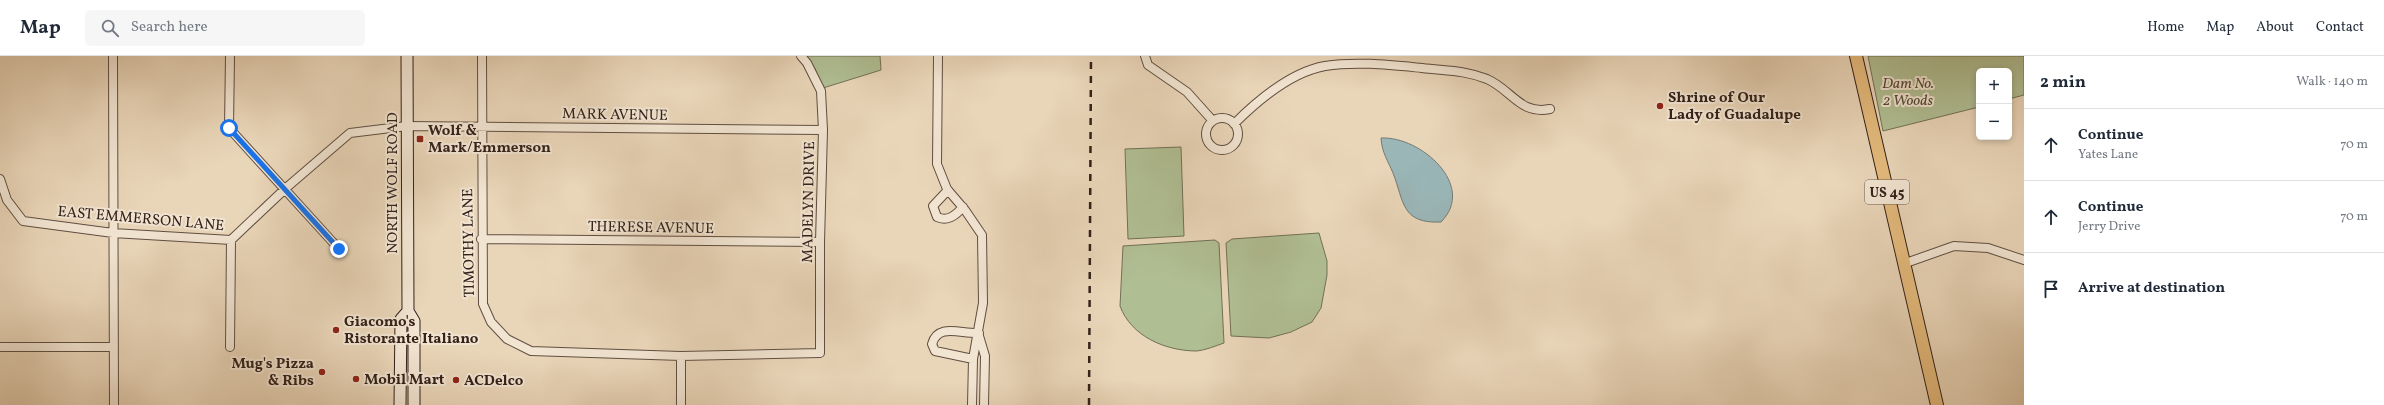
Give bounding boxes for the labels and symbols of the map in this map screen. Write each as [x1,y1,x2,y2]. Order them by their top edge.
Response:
park label: Dam No. 2 Woods [1882,74,1934,112]
place label: Shrine of Our Lady of Guadalupe [1668,88,1801,126]
marker: Shrine of Our Lady of Guadalupe [1655,101,1665,111]
street label: MARK AVENUE [562,104,668,127]
street label: NORTH WOLF ROAD [383,112,404,254]
route start [220,119,238,137]
place label: Wolf & Mark/Emmerson [428,121,551,159]
marker: Wolf & Mark/Emmerson [415,134,425,144]
street label: MADELYN DRIVE [798,141,821,263]
road number: US 45 [1865,180,1909,204]
street label: TIMOTHY LANE [458,188,481,298]
street label: EAST EMMERSON LANE [57,202,225,237]
street label: THERESE AVENUE [588,217,714,240]
route end [330,240,348,258]
place label: Giacomo's Ristorante Italiano [344,312,479,350]
marker: Giacomo's Ristorante Italiano [331,325,341,335]
place label: Mug's Pizza & Ribs [231,354,314,392]
marker: Mug's Pizza & Ribs [317,367,327,377]
place label: Mobil Mart [364,370,445,391]
place label: ACDelco [464,371,524,392]
marker: Mobil Mart [351,374,361,384]
marker: ACDelco [451,375,461,385]

